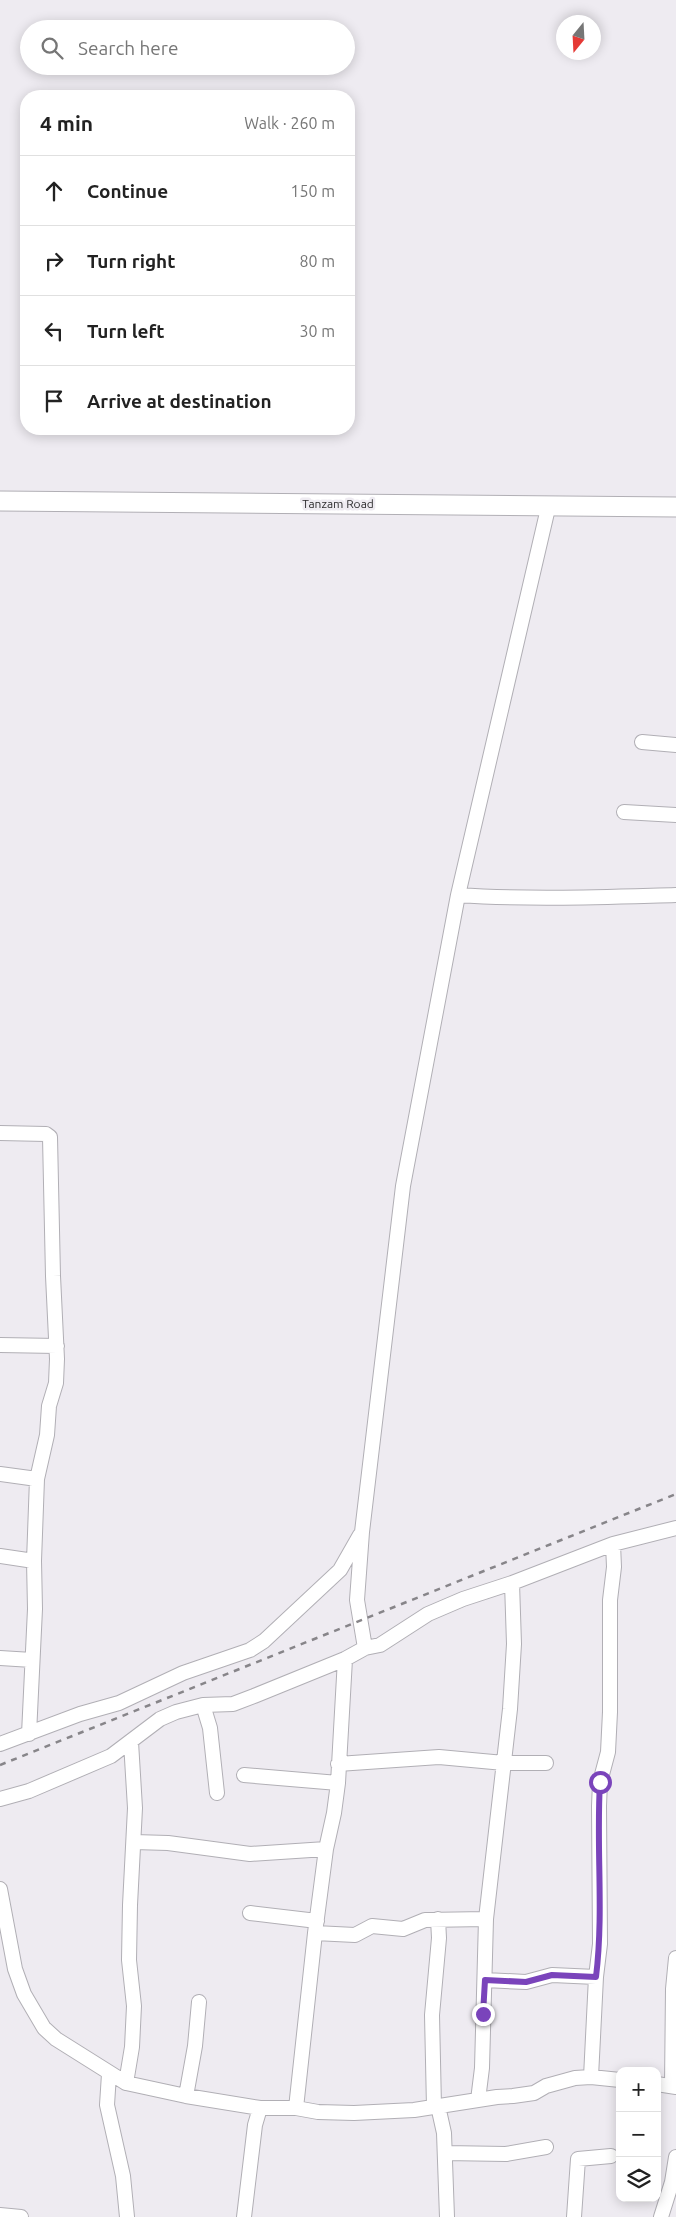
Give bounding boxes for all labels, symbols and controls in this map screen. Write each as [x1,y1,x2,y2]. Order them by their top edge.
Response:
north arrow [556,15,601,60]
search box [20,20,355,75]
icon: search [38,34,66,62]
text: Search here [78,37,178,59]
text: 4 min [40,111,93,135]
text: Walk · 260 m [244,114,335,132]
icon: ahead [40,177,68,205]
text: Continue [87,180,168,202]
text: 150 m [290,182,335,200]
icon: right [40,247,68,275]
text: Turn right [87,250,175,272]
text: 80 m [299,252,335,270]
icon: left [40,317,68,345]
text: Turn left [87,320,165,342]
text: 30 m [299,322,335,340]
icon: arrive [40,387,68,415]
text: Arrive at destination [87,390,272,412]
street label: Tanzam Road [302,497,374,510]
route start [589,1771,612,1794]
route end [472,2003,495,2026]
map controls [616,2067,661,2202]
button: + [616,2067,661,2112]
button: − [616,2112,661,2157]
button: layers [616,2157,661,2202]

